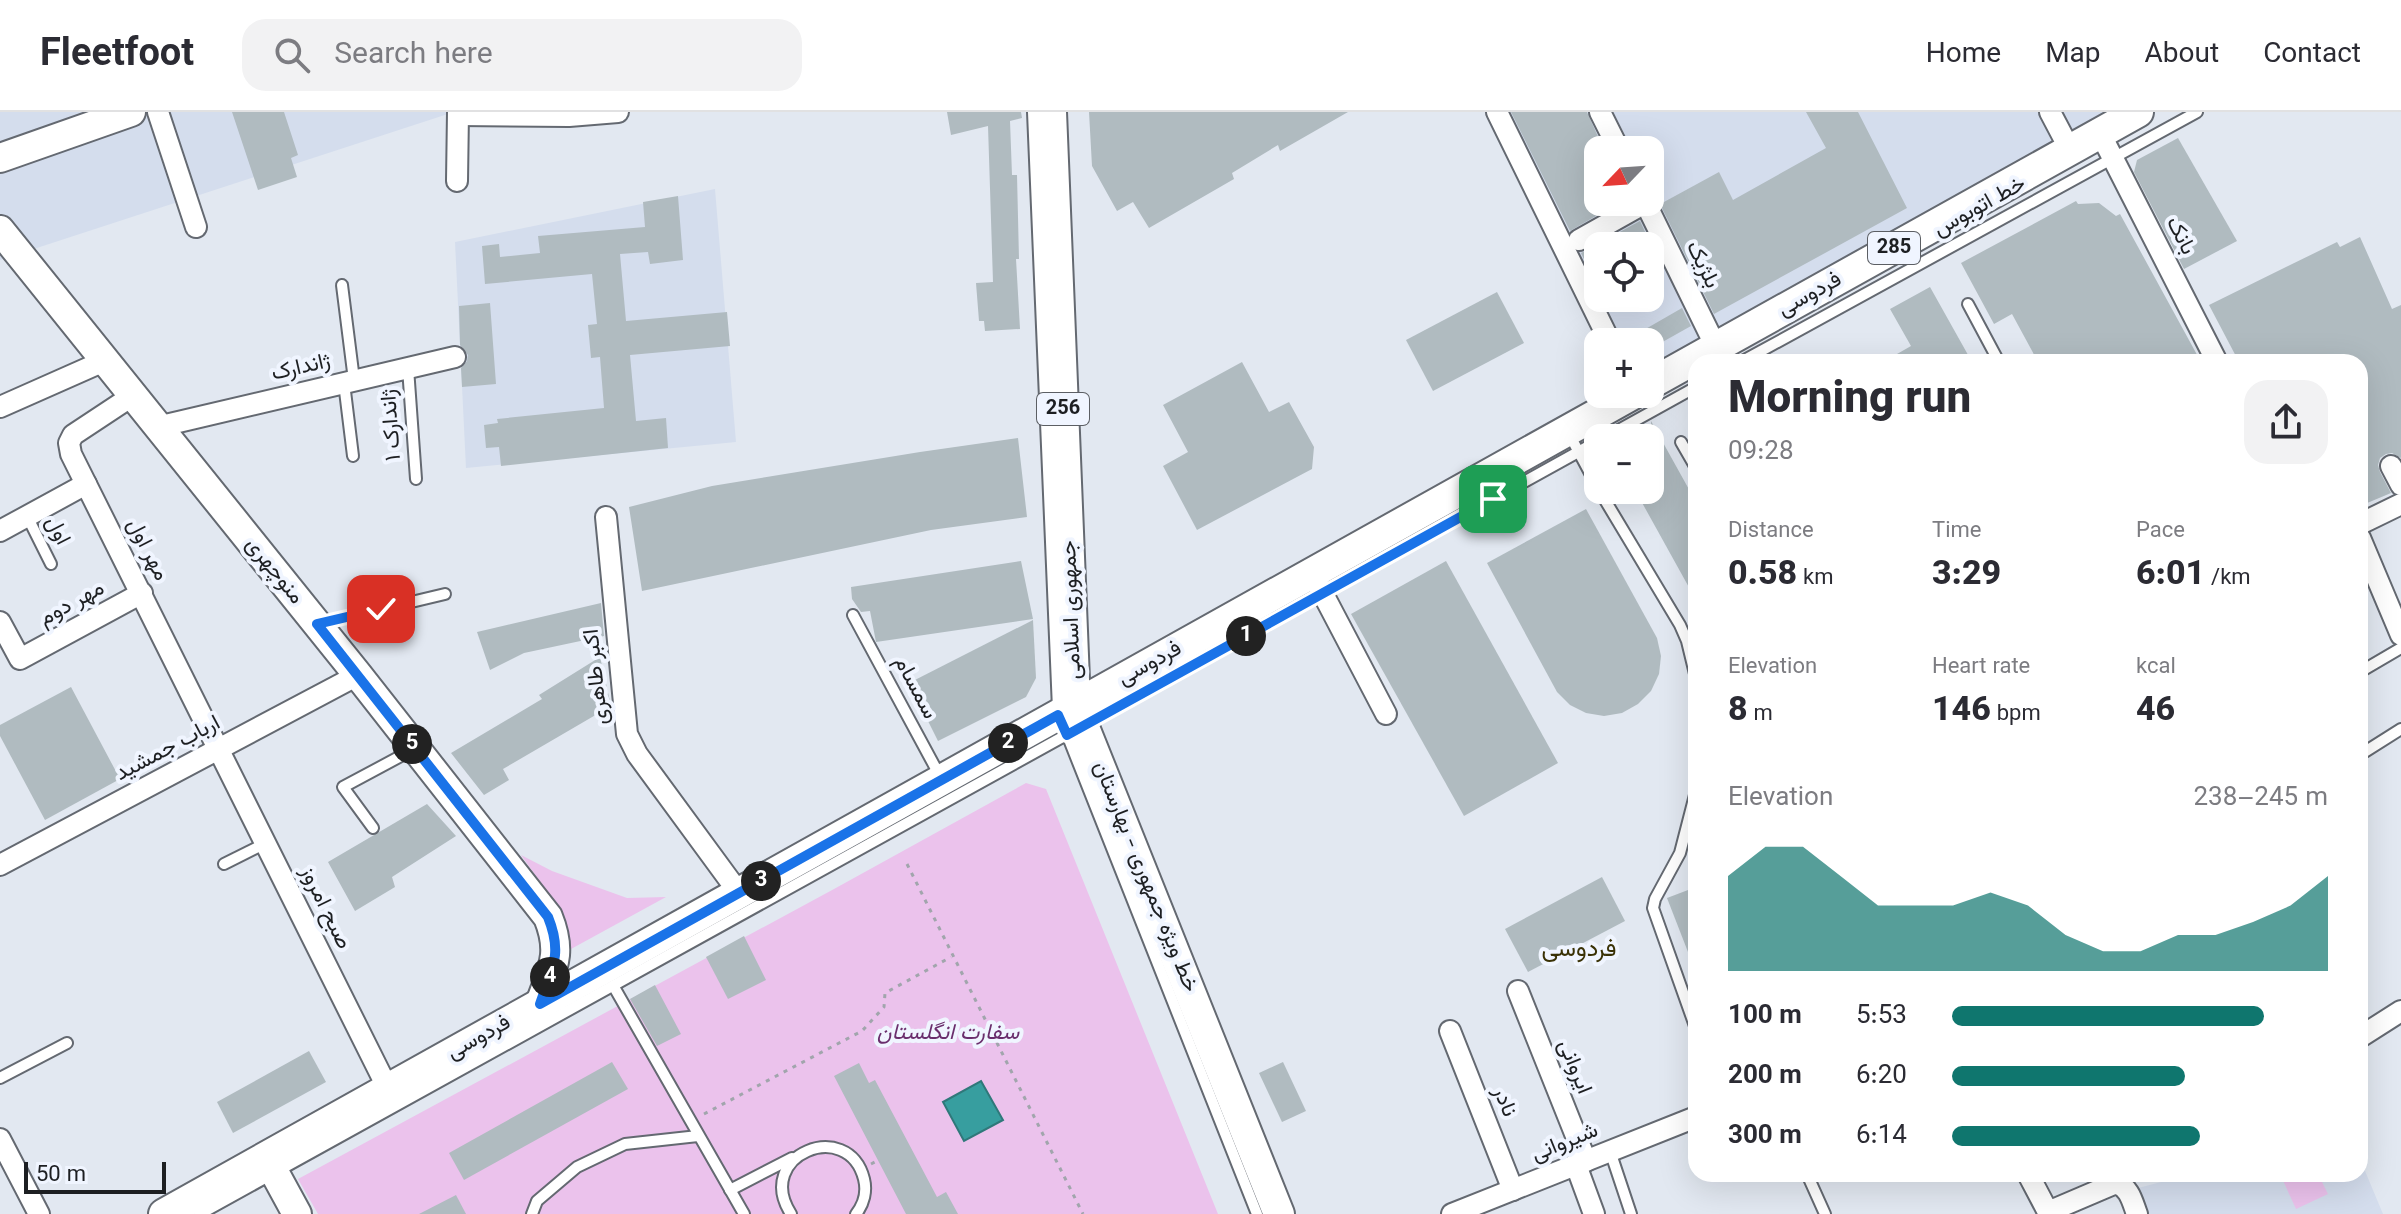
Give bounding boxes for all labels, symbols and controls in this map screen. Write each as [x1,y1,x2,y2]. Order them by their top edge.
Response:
search box [242,19,802,91]
text: Fleetfoot [40,26,194,85]
text: Search here [334,32,493,79]
icon: search [270,33,314,77]
text: Home [1926,33,2001,77]
text: Map [2045,33,2101,77]
text: About [2145,33,2219,77]
text: Contact [2263,33,2361,77]
north arrow [1584,136,1664,216]
map controls [1584,136,1664,504]
street label: خط اتوبوس [1927,167,2033,247]
street label: بانک [2155,211,2205,261]
button: locate [1584,232,1664,312]
road number: 285 [1868,232,1920,264]
street label: بلژیک [1675,235,1729,295]
street label: فردوسی [1771,263,1849,327]
button: + [1584,328,1664,408]
street label: ژاندارک [268,344,334,392]
text: Morning run [1728,367,1971,436]
button: share [2244,380,2328,464]
street label: ژاندارک ۱ [372,387,412,462]
road number: 256 [1037,393,1089,425]
button: − [1584,424,1664,504]
text: 09:28 [1728,432,1794,473]
pin [1459,465,1527,533]
icon: arrive [1471,477,1515,521]
street label: اول [35,510,79,552]
street label: مهر اول [116,513,178,587]
text: Distance [1728,514,1814,549]
text: Time [1932,514,1981,549]
text: Pace [2136,514,2185,549]
street label: منوچهری [236,529,312,613]
street label: جمهوری اسلامی [1052,540,1092,680]
text: 0.58 [1728,549,1797,602]
text: 3:29 [1932,549,2001,602]
text: 6:01 [2136,549,2205,602]
text: km [1797,561,1834,596]
text: /km [2205,561,2251,596]
street label: مهر دوم [33,572,111,636]
pin [347,575,415,643]
icon: check [359,587,403,631]
pin: 1 [1226,616,1266,656]
text: 1 [1240,618,1252,653]
street label: اکبر طاهری [575,627,619,727]
street label: فردوسی [1111,632,1189,696]
street label: سمسام [884,650,946,726]
text: Elevation [1728,650,1817,685]
text: Heart rate [1932,650,2030,685]
text: kcal [2136,650,2176,685]
text: 8 [1728,685,1748,738]
text: 146 [1932,685,1991,738]
text: 46 [2136,685,2175,738]
text: m [1748,697,1773,732]
text: bpm [1991,697,2041,732]
street label: ارباب جمشید [109,707,227,791]
pin: 2 [988,723,1028,763]
pin: 5 [392,724,432,764]
text: 2 [1002,725,1014,760]
text: 5 [406,726,418,761]
street label: خط ویژه جمهوری - بهارستان [1083,756,1207,998]
text: Elevation [1728,778,1833,819]
text: 238–245 m [2193,778,2328,819]
street label: صبح امروز [289,859,360,956]
pin: 3 [741,861,781,901]
text: 3 [755,863,767,898]
district label: فردوسی [1541,931,1617,969]
pin: 4 [530,957,570,997]
text: 4 [544,959,556,994]
text: 100 m [1728,996,1802,1037]
text: 5:53 [1856,996,1907,1037]
street label: فردوسی [440,1006,518,1070]
park label: سفارت انگلستان [877,1016,1020,1051]
street label: ایروانی [1547,1034,1601,1100]
text: 200 m [1728,1056,1802,1097]
text: 6:20 [1856,1056,1907,1097]
street label: نادر [1482,1081,1526,1123]
street label: شیروانی [1526,1114,1604,1172]
text: 300 m [1728,1116,1802,1157]
text: 6:14 [1856,1116,1907,1157]
scale bar [24,1158,166,1194]
text: 50 m [36,1158,86,1193]

